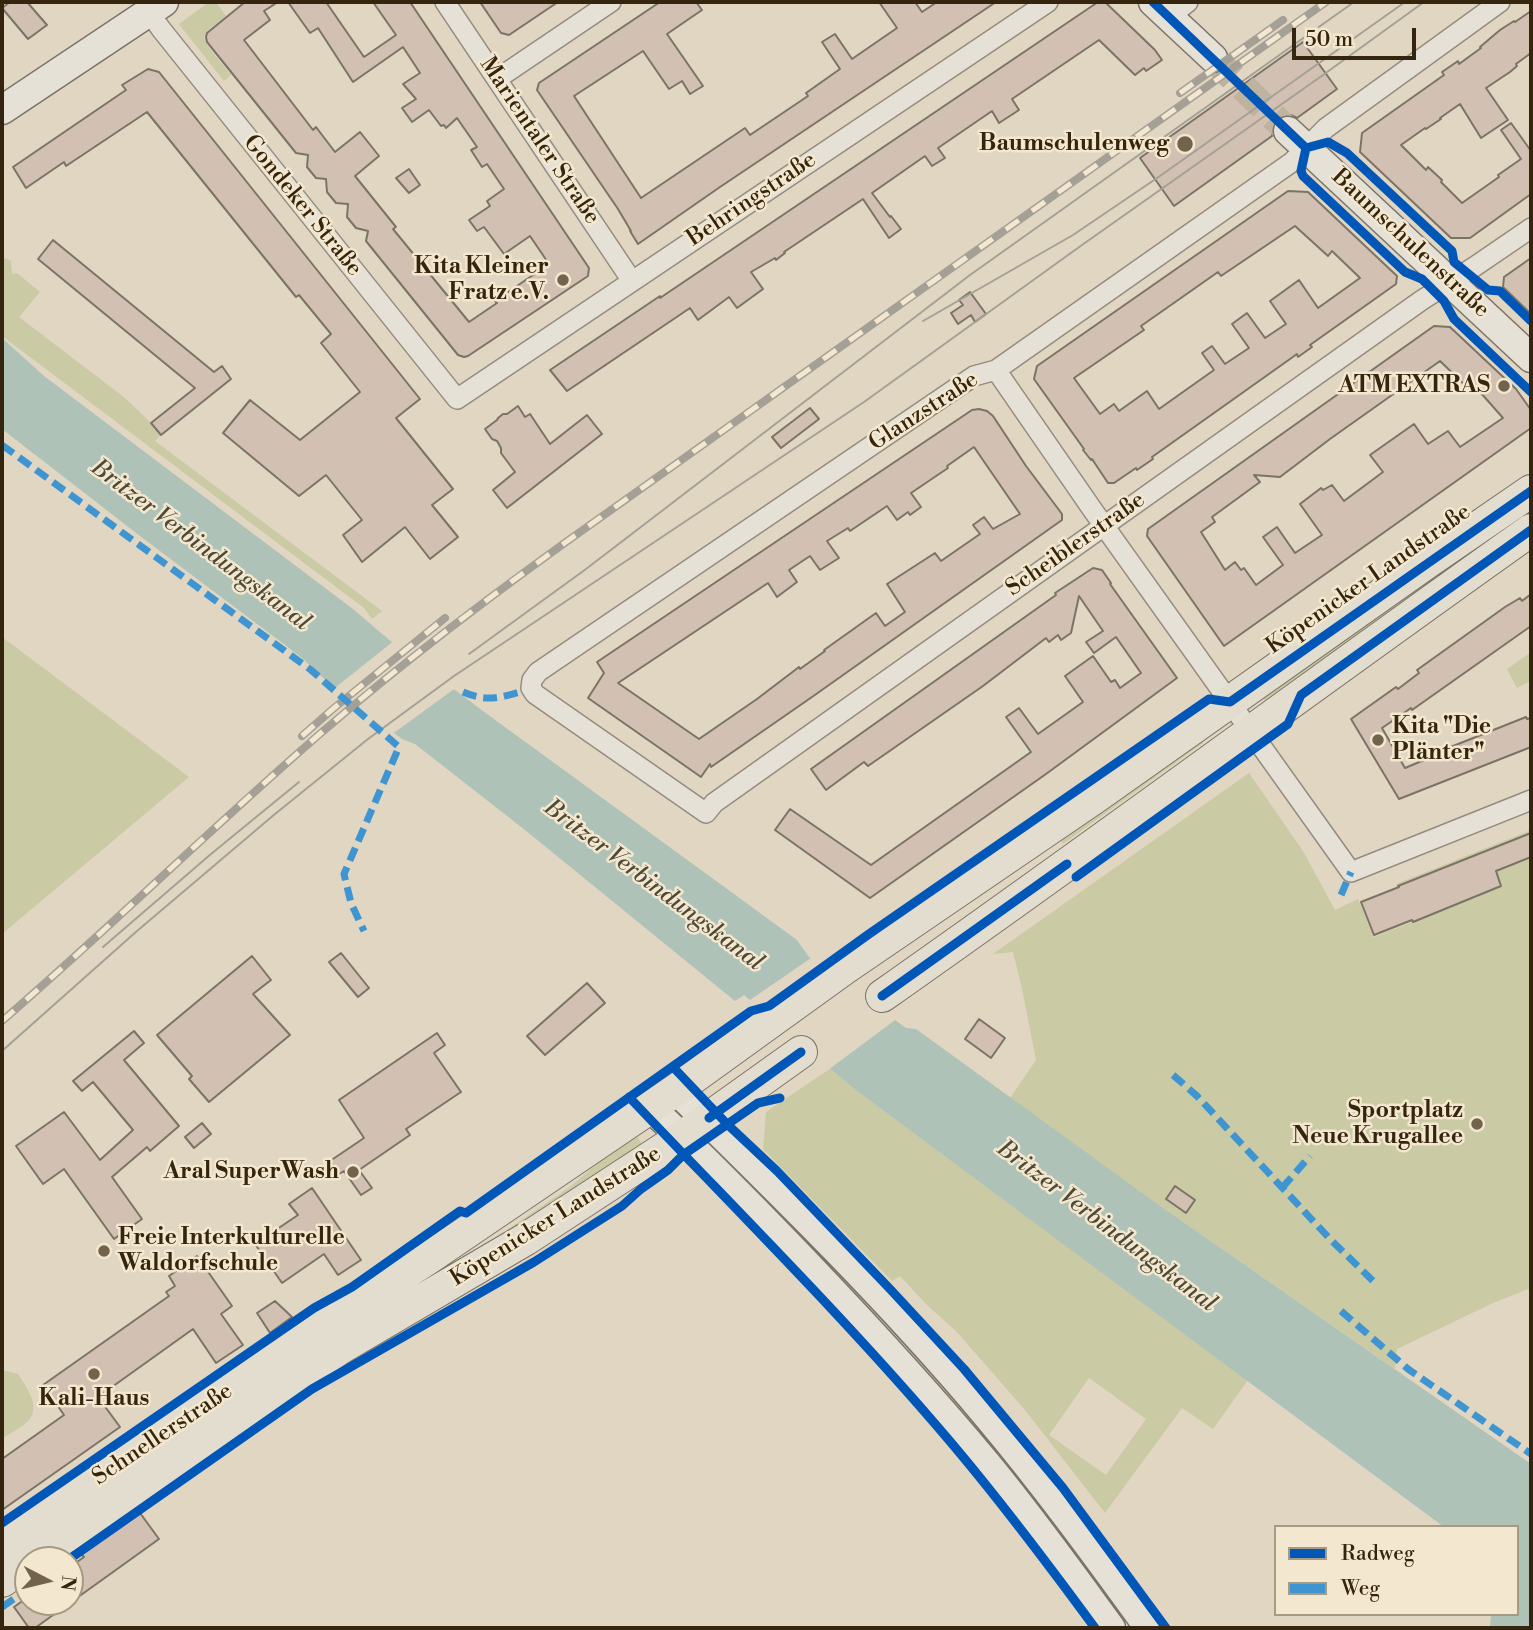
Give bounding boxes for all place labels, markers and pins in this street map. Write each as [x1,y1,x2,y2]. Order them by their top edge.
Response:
place label: Baumschulenweg [979,130,1169,158]
marker: Baumschulenweg [1175,134,1195,154]
place label: Kita Kleiner Fratz e.V. [414,253,549,307]
marker: Kita Kleiner Fratz e.V. [555,272,571,288]
place label: ATM EXTRAS [1338,372,1490,400]
marker: ATM EXTRAS [1496,378,1512,394]
place label: Kita "Die Plänter" [1392,713,1491,767]
marker: Kita "Die Plänter" [1370,732,1386,748]
place label: Sportplatz Neue Krugallee [1292,1097,1463,1151]
marker: Sportplatz Neue Krugallee [1469,1116,1485,1132]
place label: Aral SuperWash [163,1158,339,1186]
marker: Aral SuperWash [345,1164,361,1180]
place label: Freie Interkulturelle Waldorfschule [118,1224,345,1278]
marker: Freie Interkulturelle Waldorfschule [96,1243,112,1259]
marker: Kali-Haus [86,1366,102,1382]
place label: Kali-Haus [39,1385,149,1413]

